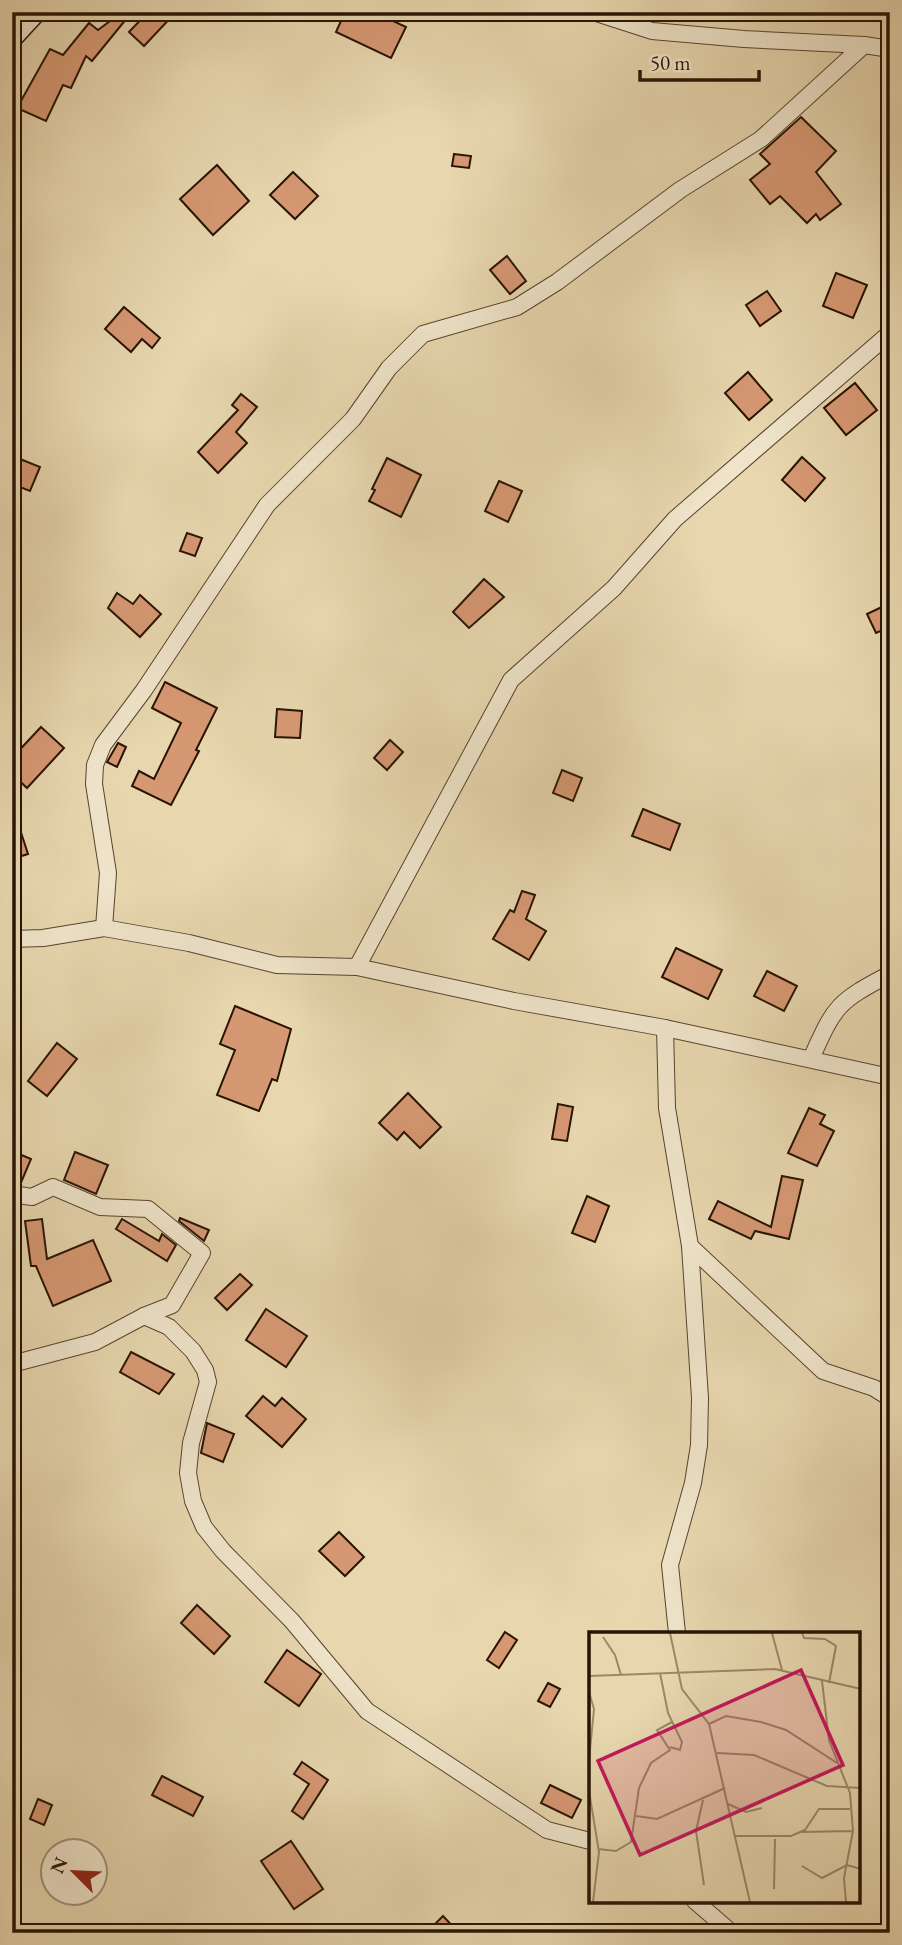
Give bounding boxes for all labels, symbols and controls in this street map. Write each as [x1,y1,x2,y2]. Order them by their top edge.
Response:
scale bar [640,38,758,82]
text: 50 m [650,49,691,76]
inset map [589,1632,860,1903]
north arrow [38,1836,108,1906]
text: N [44,1853,74,1877]

